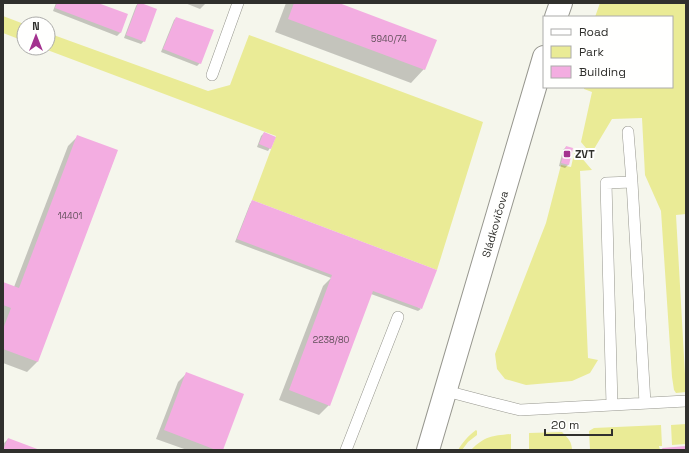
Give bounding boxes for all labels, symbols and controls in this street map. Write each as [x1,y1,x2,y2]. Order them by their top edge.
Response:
north arrow [16,16,56,56]
legend [543,16,673,88]
text: N [32,19,40,33]
text: Road [579,24,608,40]
house number: 5940/74 [371,33,407,45]
text: Park [579,44,604,60]
text: Building [579,64,626,80]
place label: ZVT [575,147,595,161]
marker: ZVT [562,149,572,159]
street label: Sládkovičova [479,188,511,259]
house number: 14401 [58,210,83,222]
house number: 2238/80 [313,334,350,346]
scale bar [545,411,612,437]
text: 20 m [551,417,579,433]

